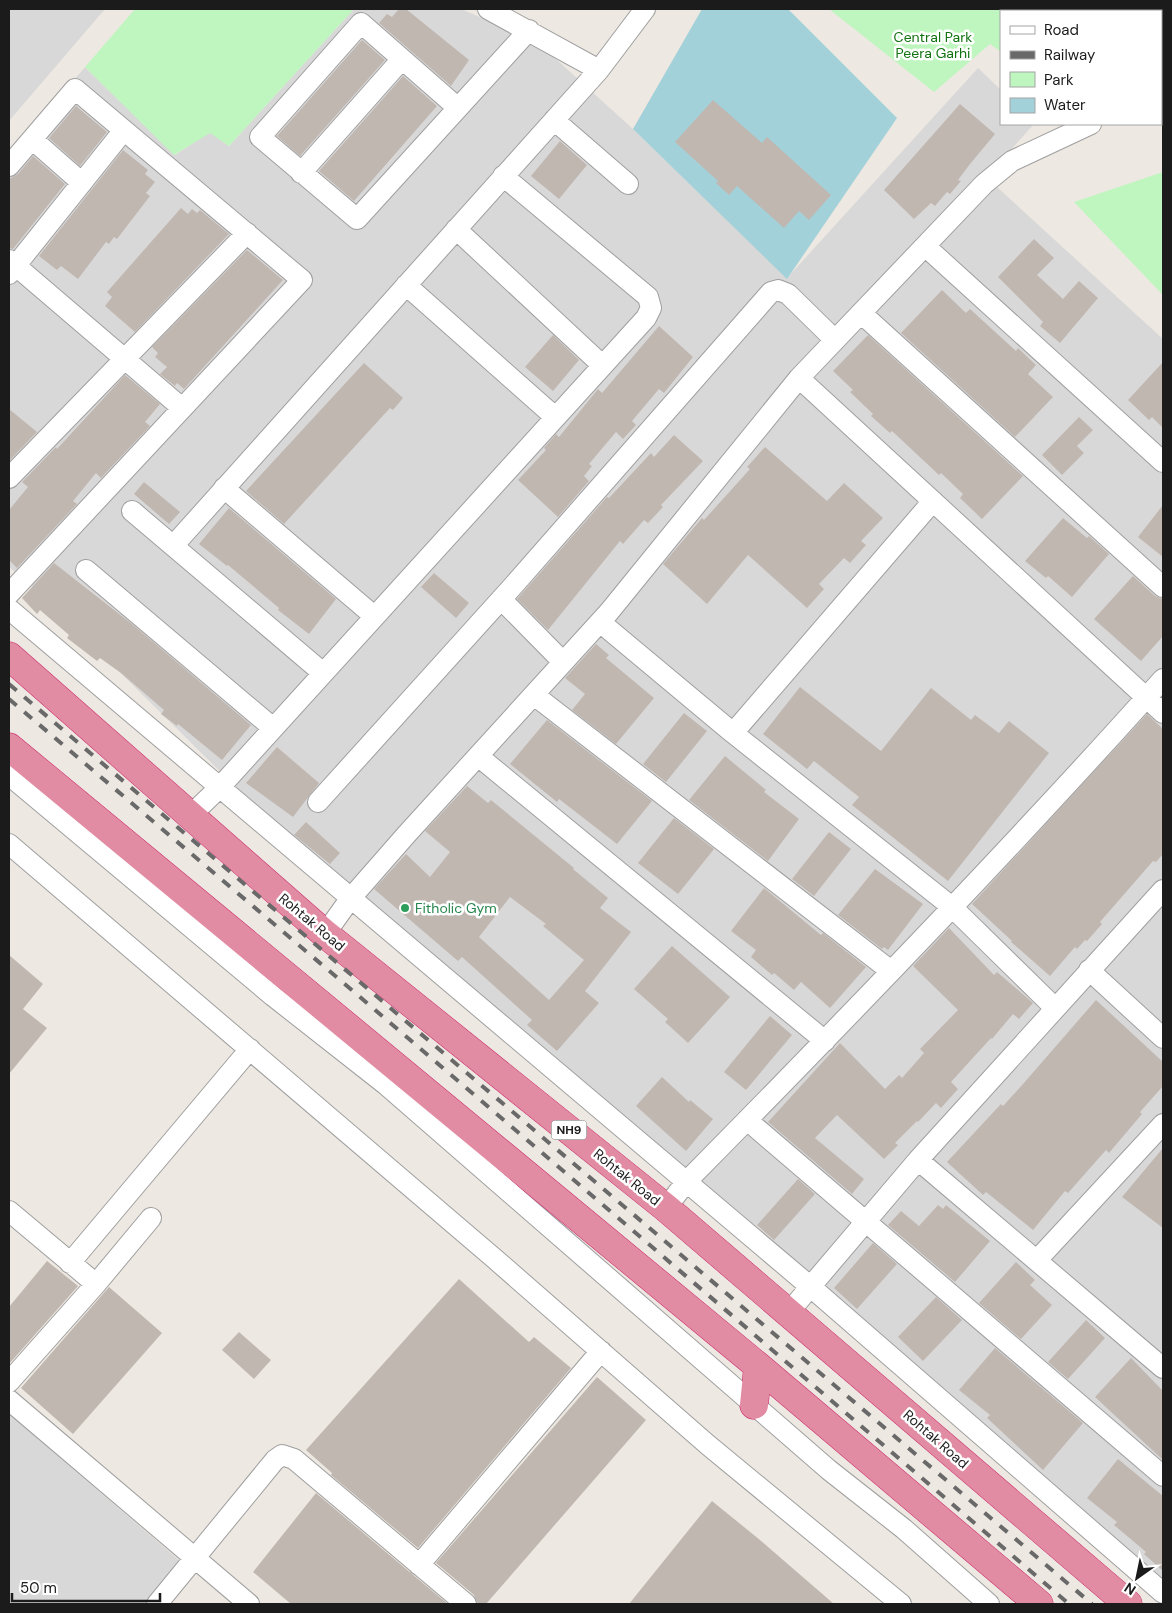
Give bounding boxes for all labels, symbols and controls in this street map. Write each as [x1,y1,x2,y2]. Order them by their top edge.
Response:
legend [1000,10,1162,125]
text: Road [1044,20,1079,40]
park label: Central Park Peera Garhi [894,28,972,62]
text: Railway [1044,45,1096,65]
text: Park [1044,70,1074,90]
text: Water [1044,95,1086,115]
street label: Rohtak Road [275,889,349,955]
place label: Fitholic Gym [415,899,497,917]
marker: Fitholic Gym [399,902,411,914]
road number: NH9 [552,1120,586,1140]
street label: Rohtak Road [590,1145,664,1209]
street label: Rohtak Road [900,1406,972,1472]
north arrow [1112,1553,1162,1603]
scale bar [12,1570,160,1602]
text: 50 m [20,1578,57,1598]
text: N [1121,1579,1139,1599]

